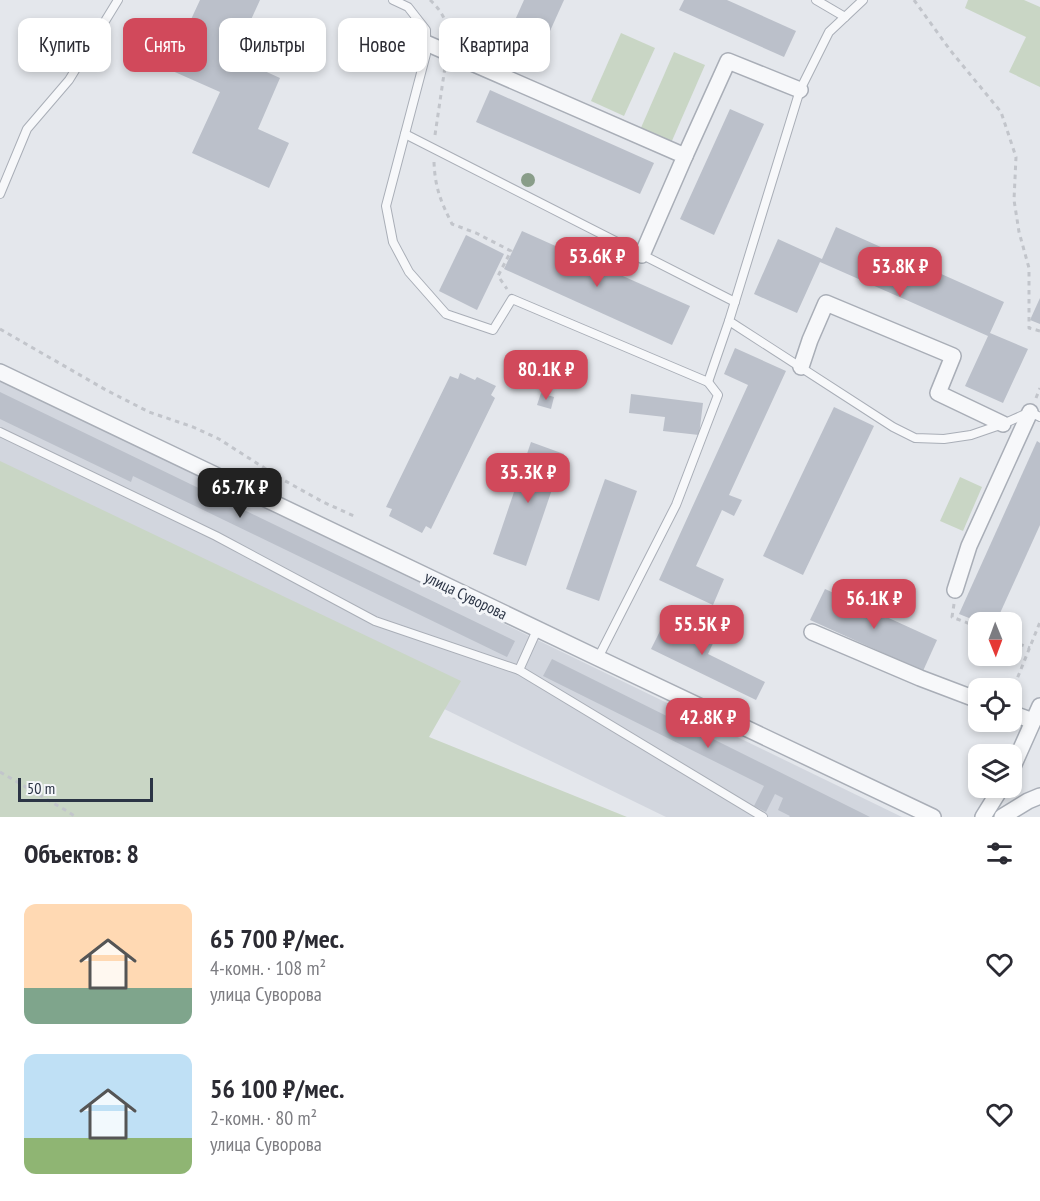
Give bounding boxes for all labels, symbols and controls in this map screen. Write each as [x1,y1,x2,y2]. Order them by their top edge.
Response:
chip: Купить [18,18,111,72]
chip: Снять [123,18,207,72]
chip: Фильтры [219,18,326,72]
chip: Новое [338,18,427,72]
chip: Квартира [439,18,550,72]
pin: 53.6K ₽ [542,237,652,288]
text: 53.6K ₽ [569,243,625,269]
pin: 53.8K ₽ [845,247,955,298]
text: 53.8K ₽ [872,253,928,279]
pin: 80.1K ₽ [491,350,601,401]
text: 80.1K ₽ [518,356,574,382]
pin: 35.3K ₽ [473,453,583,504]
text: 35.3K ₽ [500,459,556,485]
pin: 65.7K ₽ [185,468,295,519]
text: 65.7K ₽ [212,474,268,500]
street label: улица Суворова [421,566,511,624]
pin: 56.1K ₽ [819,579,929,630]
text: 56.1K ₽ [846,585,902,611]
pin: 55.5K ₽ [647,605,757,656]
text: 55.5K ₽ [674,611,730,637]
north arrow [968,612,1022,666]
map controls [968,612,1022,798]
button: locate [968,678,1022,732]
pin: 42.8K ₽ [653,698,763,749]
text: 42.8K ₽ [680,704,736,730]
button: layers [968,744,1022,798]
scale bar [18,775,153,802]
text: 50 m [27,778,55,798]
text: Объектов: 8 [24,837,139,870]
icon: filters [983,837,1016,870]
text: 65 700 ₽/мес. [210,922,344,955]
icon: home [72,928,144,1000]
icon: heart [983,948,1016,981]
text: 4-комн. · 108 m² [210,955,326,981]
text: улица Суворова [210,981,322,1007]
text: 56 100 ₽/мес. [210,1072,344,1105]
icon: home [72,1078,144,1150]
icon: heart [983,1098,1016,1131]
text: 2-комн. · 80 m² [210,1105,317,1131]
text: улица Суворова [210,1131,322,1157]

